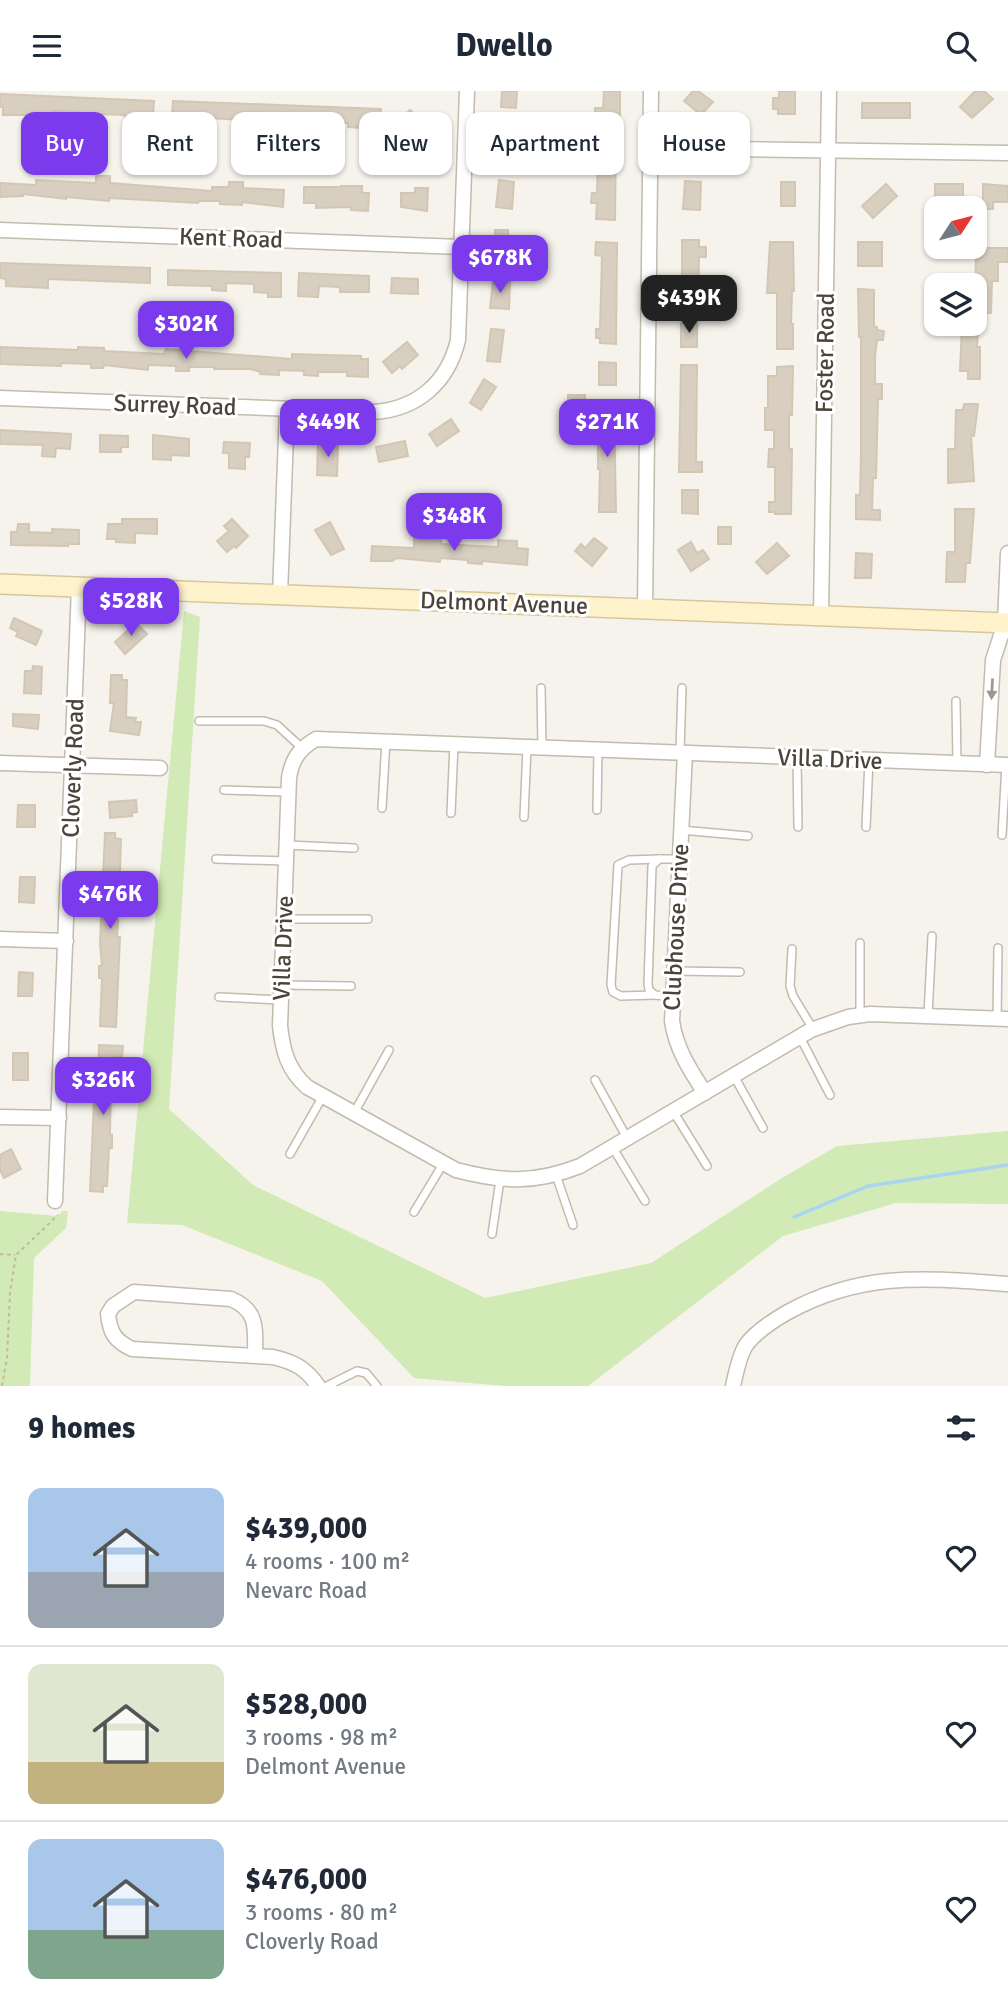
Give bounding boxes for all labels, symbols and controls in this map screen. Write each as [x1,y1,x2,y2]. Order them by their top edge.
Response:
text: Dwello [455,26,553,65]
icon: menu [28,27,66,65]
icon: search [942,27,980,65]
chip: Buy [21,112,108,175]
chip: Rent [122,112,217,175]
chip: Filters [231,112,345,175]
chip: New [359,112,452,175]
chip: Apartment [466,112,624,175]
chip: House [638,112,750,175]
north arrow [924,196,987,259]
map controls [924,196,987,336]
street label: Kent Road [178,221,284,255]
pin: $678K [451,235,549,295]
text: $678K [468,243,532,272]
button: layers [924,273,987,336]
pin: $439K [640,275,738,335]
text: $439K [657,283,721,312]
street label: Foster Road [809,293,841,413]
pin: $302K [137,301,235,361]
text: $302K [154,309,218,338]
street label: Surrey Road [113,388,237,422]
pin: $449K [279,399,377,459]
pin: $271K [558,399,656,459]
text: $449K [296,407,360,436]
text: $271K [575,407,639,436]
pin: $348K [405,493,503,553]
text: $348K [422,501,486,530]
pin: $528K [82,579,180,638]
street label: Delmont Avenue [419,585,589,621]
text: $528K [99,586,163,615]
one-way arrow [986,678,997,700]
street label: Cloverly Road [56,698,90,838]
street label: Villa Drive [777,742,883,776]
street label: Clubhouse Drive [657,843,695,1011]
pin: $476K [61,871,159,931]
text: $476K [78,879,142,908]
street label: Villa Drive [266,895,300,1001]
pin: $326K [54,1058,152,1117]
text: $326K [71,1065,135,1094]
icon: filters [942,1409,980,1447]
text: 9 homes [28,1410,135,1447]
text: $439,000 [245,1510,367,1547]
icon: home [84,1516,168,1600]
icon: heart [942,1539,980,1577]
text: 4 rooms · 100 m² [245,1547,410,1576]
text: Nevarc Road [245,1576,367,1605]
text: $528,000 [245,1686,367,1723]
icon: home [84,1692,168,1776]
icon: heart [942,1715,980,1753]
text: 3 rooms · 98 m² [245,1723,398,1752]
text: Delmont Avenue [245,1752,406,1781]
text: $476,000 [245,1861,367,1898]
icon: home [84,1867,168,1951]
icon: heart [942,1890,980,1928]
text: 3 rooms · 80 m² [245,1898,398,1927]
text: Cloverly Road [245,1927,379,1956]

